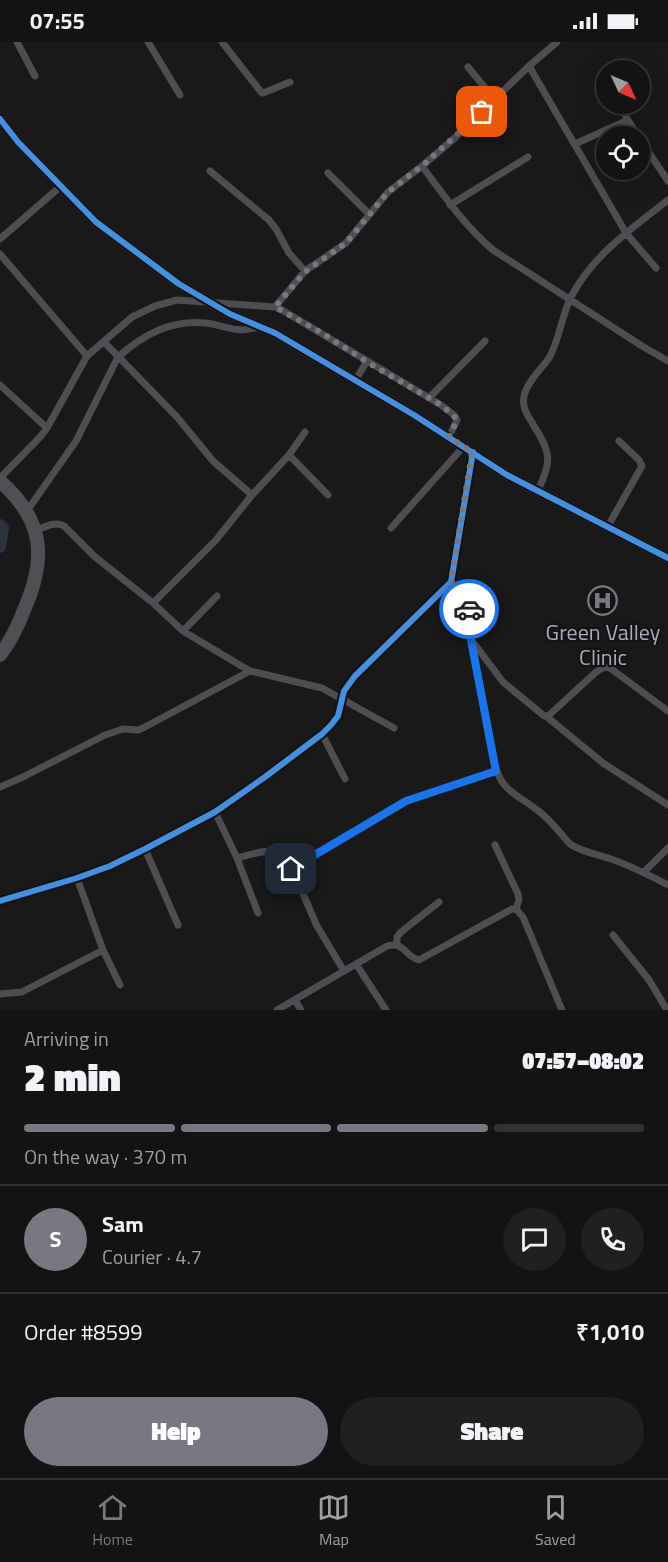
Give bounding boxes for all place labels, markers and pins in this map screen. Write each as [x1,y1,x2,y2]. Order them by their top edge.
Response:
pin [456,86,507,137]
hospital icon: Green Valley Clinic [587,584,619,616]
place label: Green Valley Clinic [546,615,661,674]
pin [265,843,316,894]

